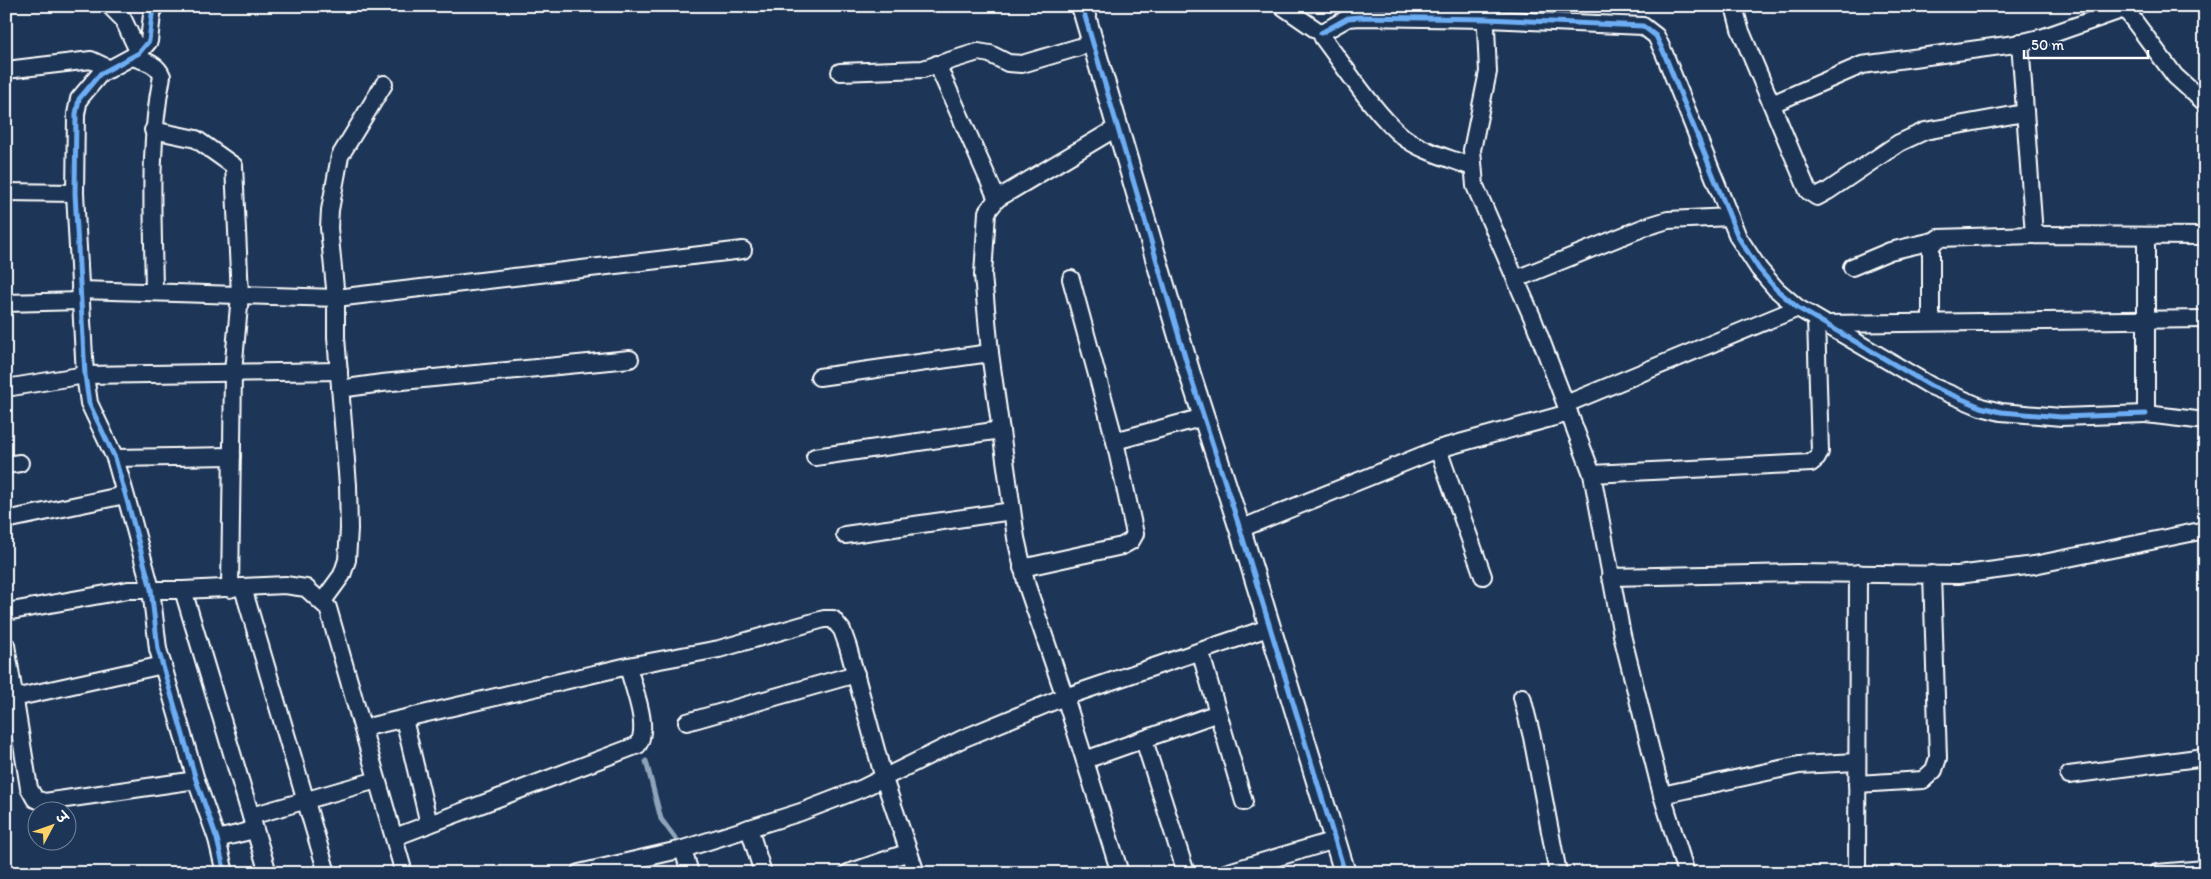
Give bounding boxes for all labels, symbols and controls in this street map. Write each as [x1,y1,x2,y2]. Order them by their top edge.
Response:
scale bar [2024,28,2147,60]
text: 50 m [2031,36,2064,54]
north arrow [28,802,78,852]
text: उ [51,807,72,828]

